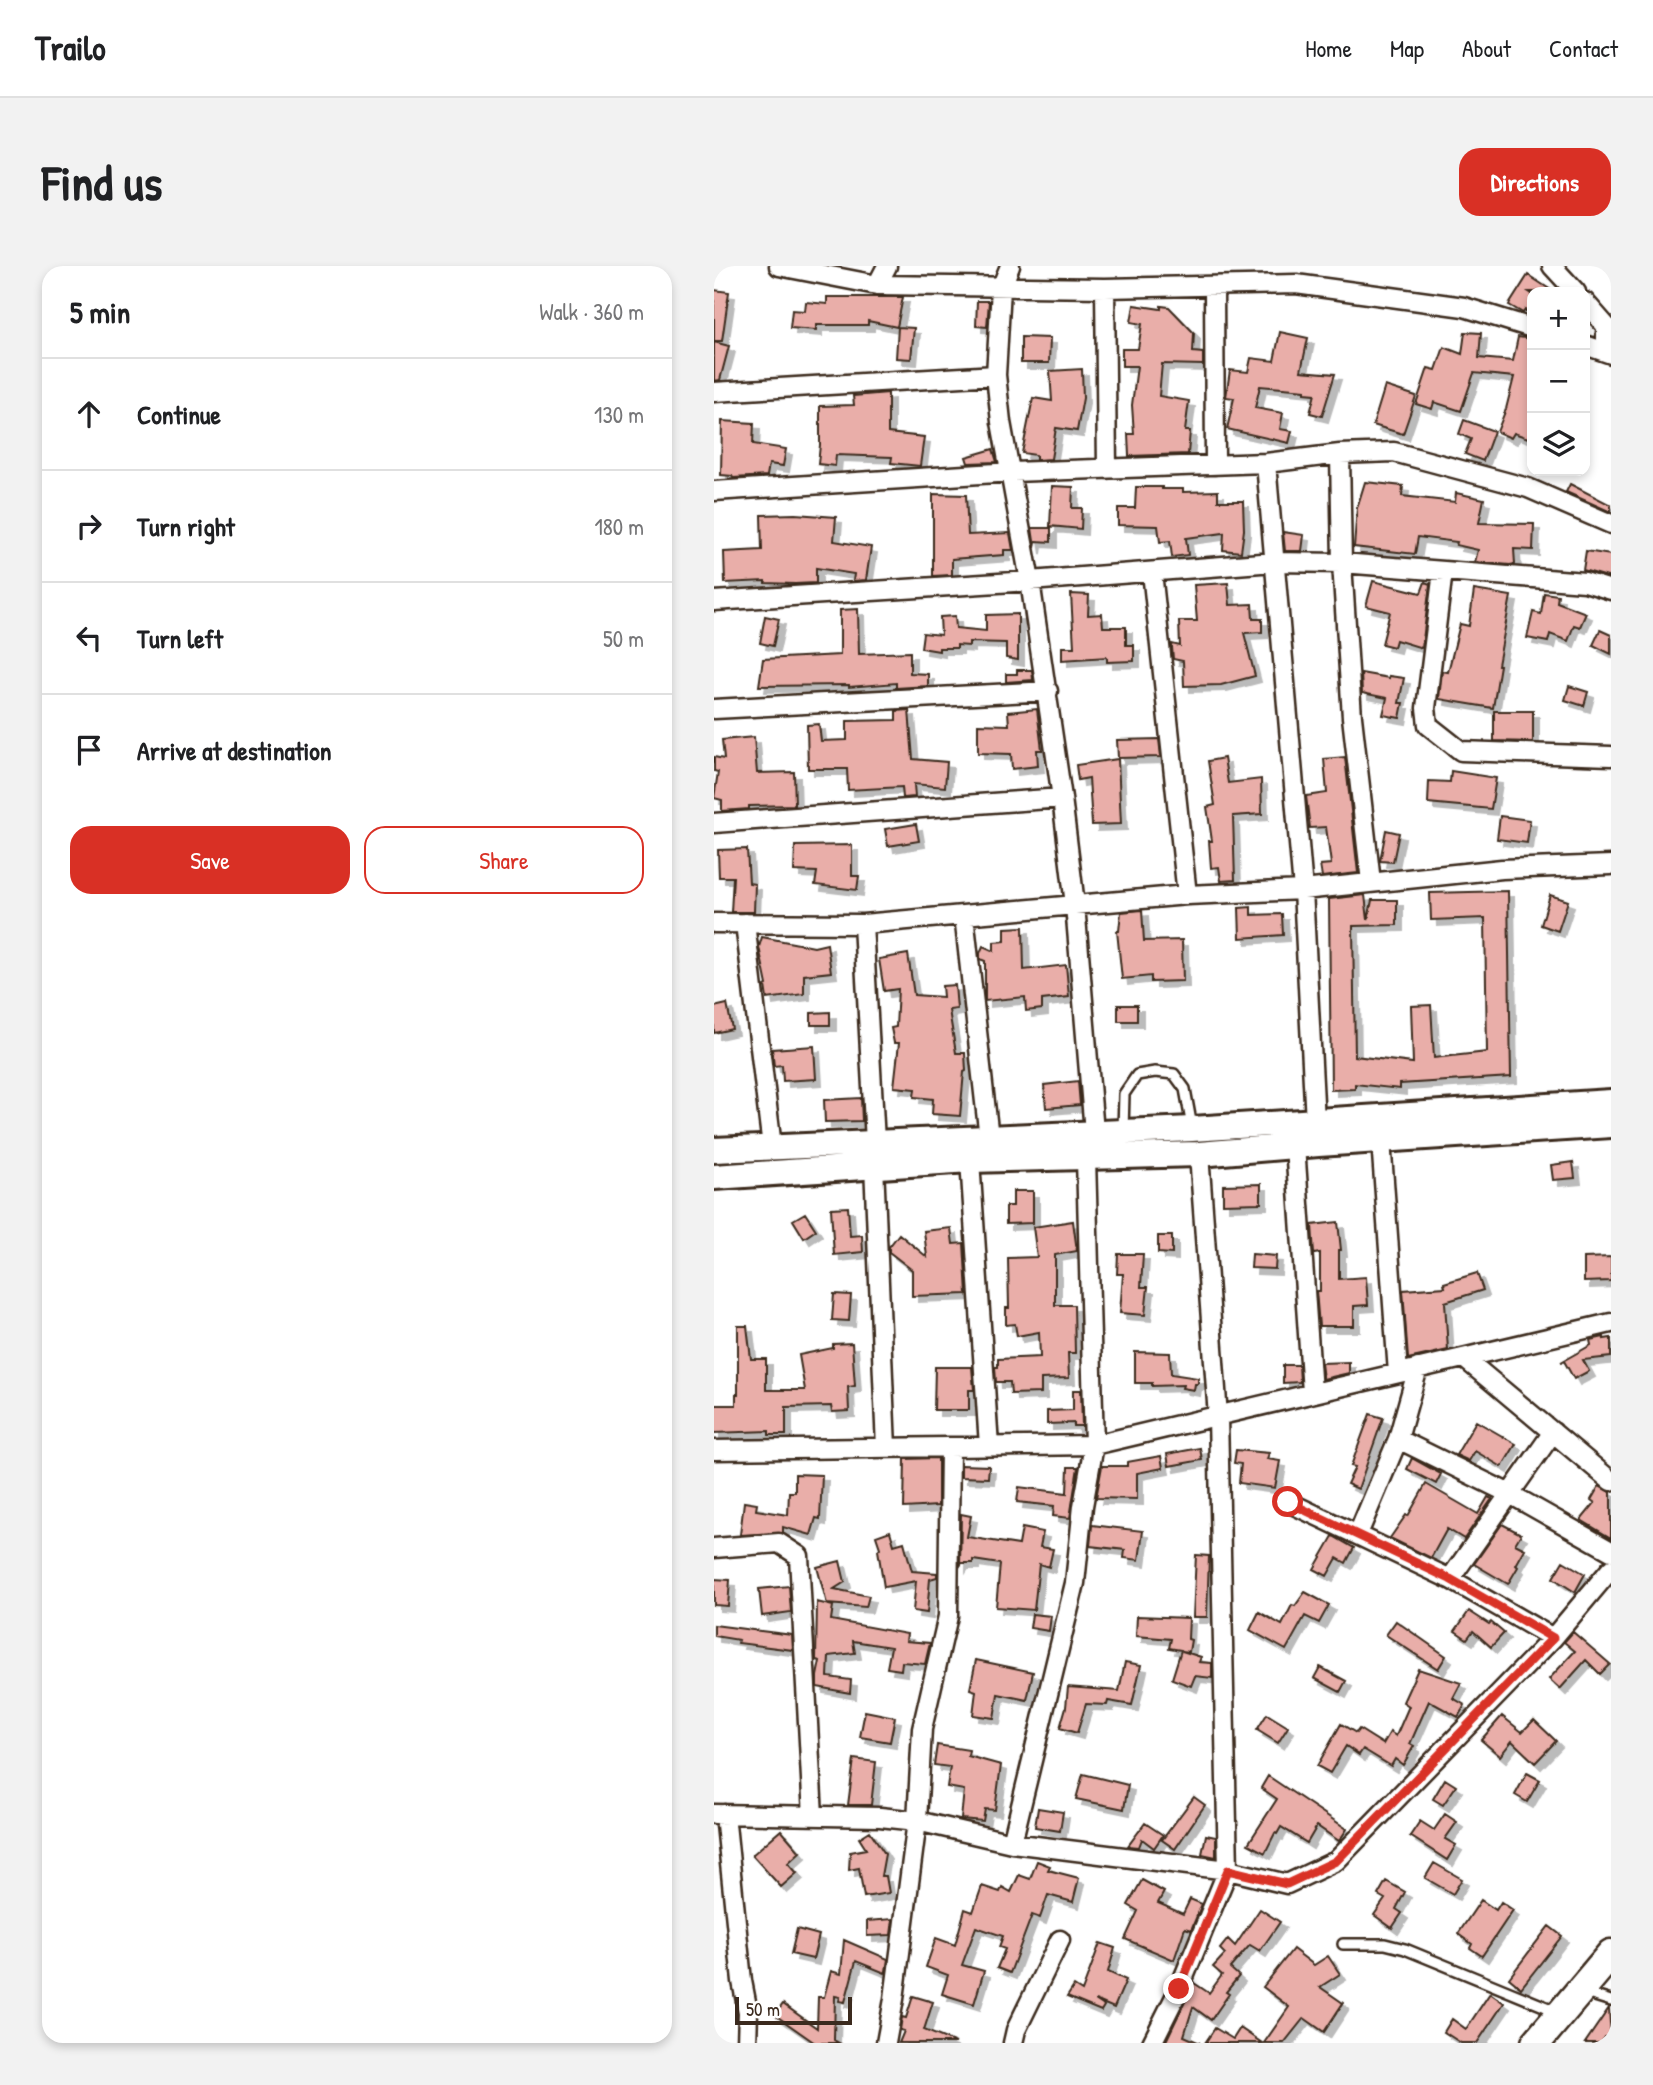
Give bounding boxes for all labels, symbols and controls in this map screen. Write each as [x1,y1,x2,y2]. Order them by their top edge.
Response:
text: Trailo [35,26,106,70]
text: Home [1305,32,1352,64]
text: Map [1390,32,1424,64]
text: About [1462,32,1511,64]
text: Contact [1549,32,1618,64]
button: Directions [1459,148,1611,216]
text: Find us [42,149,162,215]
map controls [1527,287,1590,476]
button: + [1527,287,1590,350]
text: 5 min [70,292,130,332]
text: Walk · 360 m [539,296,644,327]
button: − [1527,350,1590,413]
icon: ahead [70,395,108,433]
text: Continue [137,397,221,432]
text: 130 m [594,399,644,430]
button: layers [1527,413,1590,476]
icon: right [70,507,108,545]
text: Turn right [137,509,235,544]
text: 180 m [594,511,644,542]
icon: left [70,619,108,657]
text: Turn left [137,621,223,656]
text: 50 m [603,623,644,654]
icon: arrive [70,731,108,769]
text: Arrive at destination [137,733,332,768]
button: Save [70,826,350,894]
button: Share [364,826,644,894]
route start [1272,1486,1303,1517]
route end [1163,1973,1194,2004]
scale bar [735,1994,852,2026]
text: 50 m [746,1996,780,2022]

